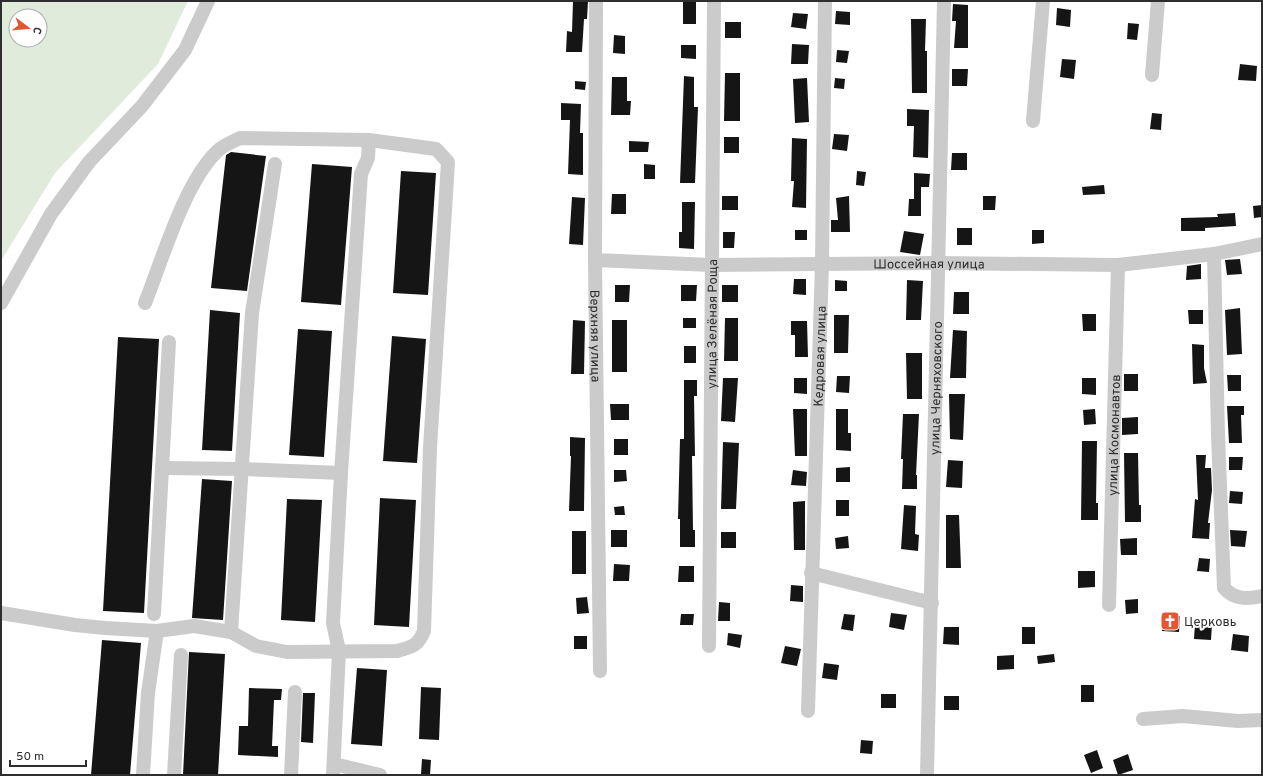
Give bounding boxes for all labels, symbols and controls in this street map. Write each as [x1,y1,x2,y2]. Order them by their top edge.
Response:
north arrow [8,8,48,48]
text: С [29,25,44,36]
street label: Шоссейная улица [873,257,985,274]
street label: улица Зелёная Роща [705,259,722,389]
street label: Верхняя улица [585,290,602,382]
street label: Кедровая улица [812,306,831,407]
street label: улица Черняховского [928,321,947,455]
street label: улица Космонавтов [1106,374,1125,496]
church icon: Церковь [1159,610,1181,632]
place label: Церковь [1184,615,1237,631]
scale bar [10,742,86,768]
text: 50 m [16,749,44,765]

